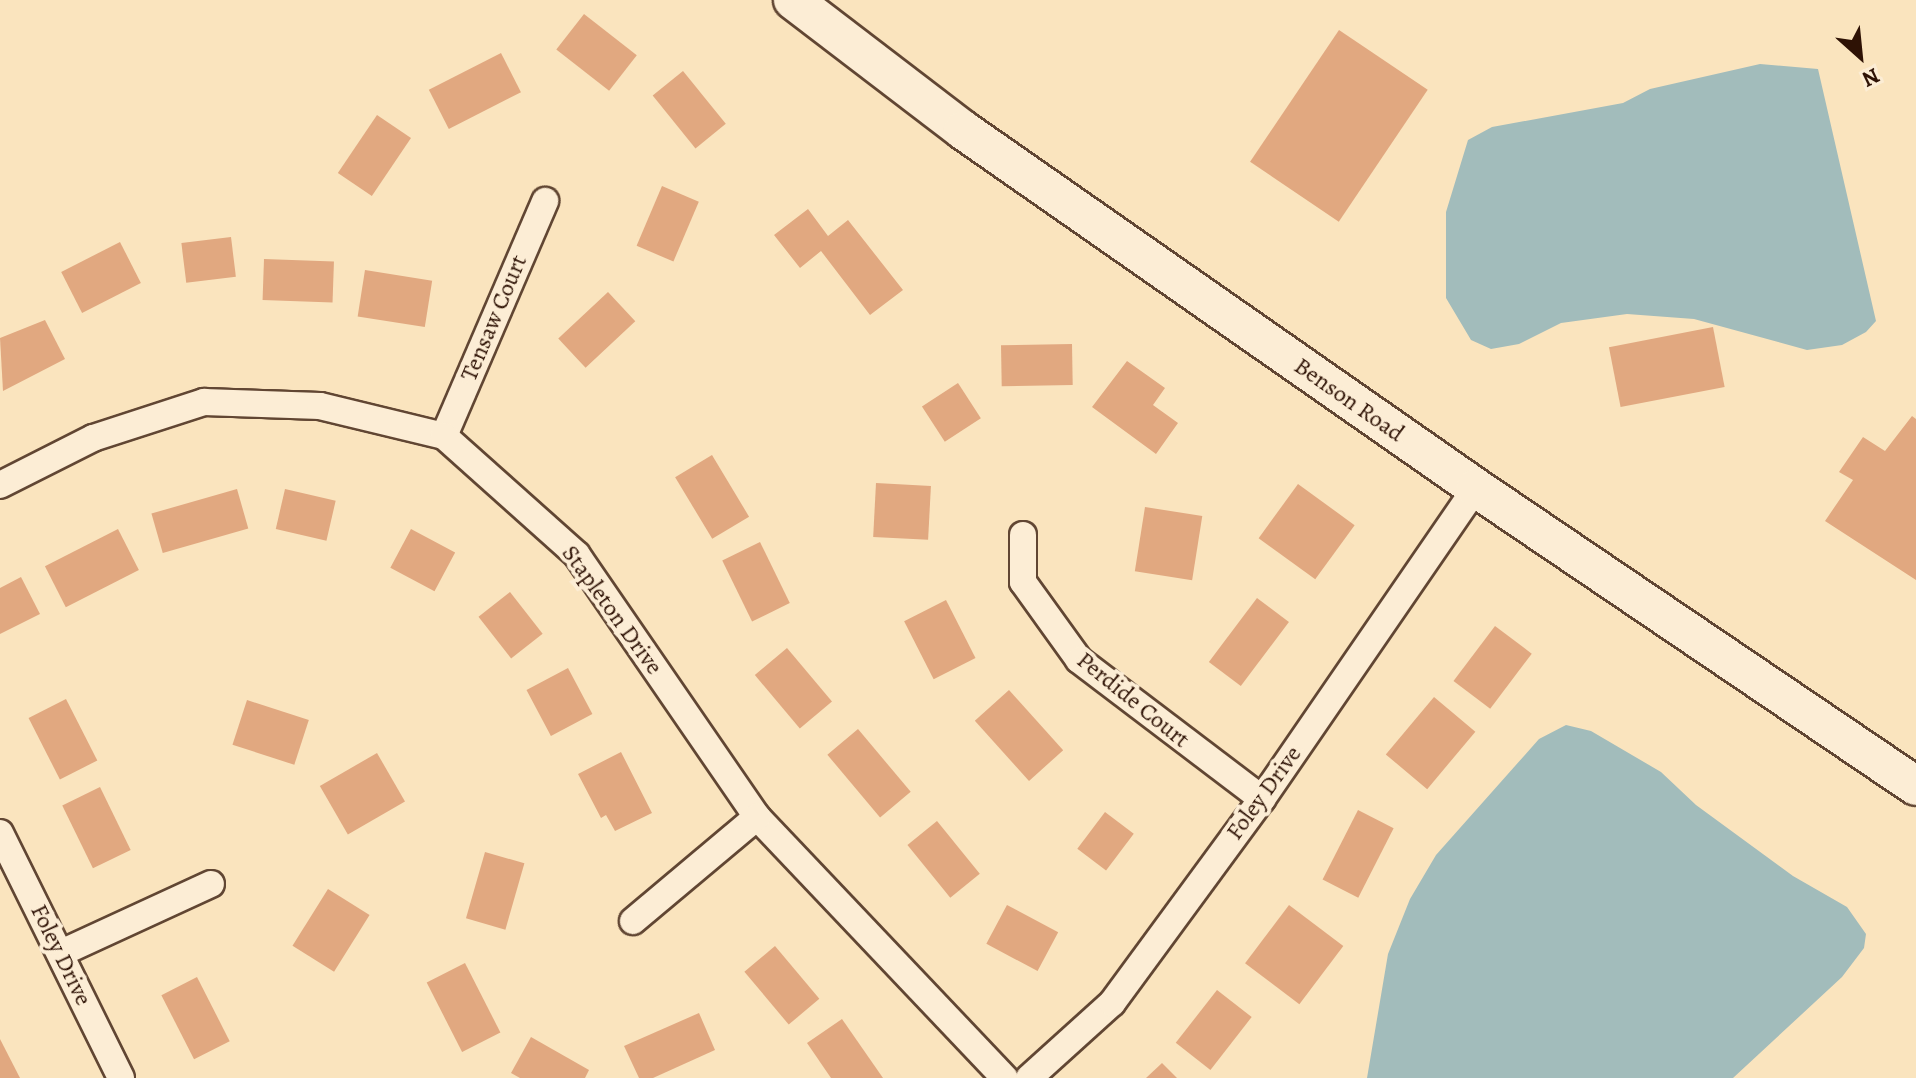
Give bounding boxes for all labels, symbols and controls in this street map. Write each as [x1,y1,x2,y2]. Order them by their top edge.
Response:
north arrow [1820,16,1900,96]
text: N [1857,60,1885,94]
street label: Tensaw Court [455,251,533,385]
street label: Benson Road [1289,352,1409,448]
street label: Stapleton Drive [555,540,669,680]
street label: Perdide Court [1071,646,1195,754]
street label: Foley Drive [1220,740,1308,846]
street label: Foley Drive [24,900,98,1010]

